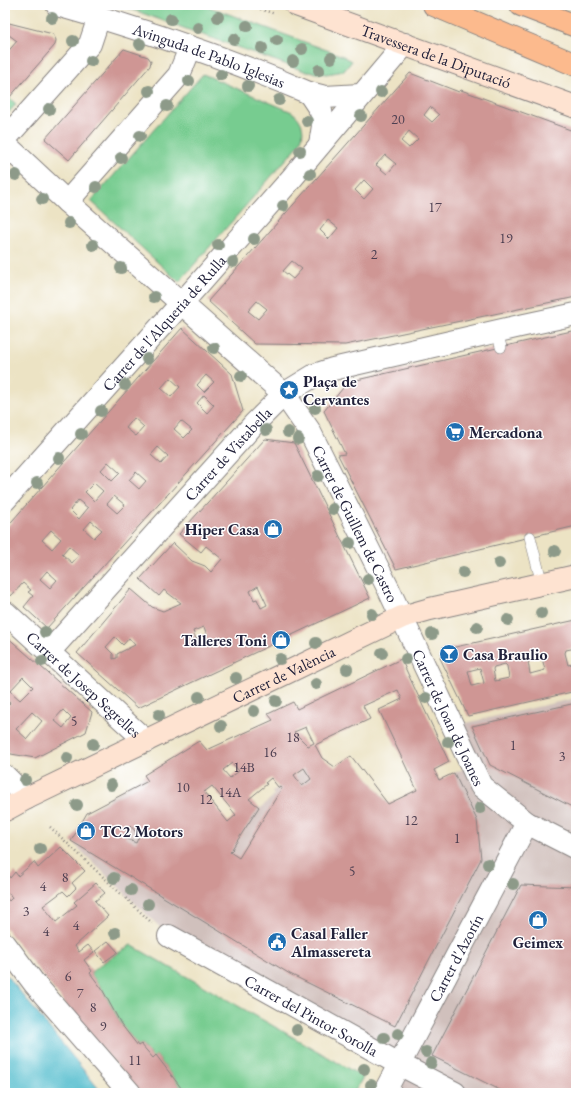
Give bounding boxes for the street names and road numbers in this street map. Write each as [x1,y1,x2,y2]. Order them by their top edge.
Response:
street label: Avinguda de Pablo Iglesias [129,18,288,92]
street label: Travessera de la Diputació [358,19,514,93]
street label: Carrer de l'Alqueria de Rulla [97,250,231,395]
street label: Carrer de Vistabella [179,402,276,505]
street label: Carrer de Guillem de Castro [308,441,404,606]
street label: Carrer de Josep Segrelles [22,626,146,742]
street label: Carrer de València [229,640,339,708]
street label: Carrer de Joan de Joanes [408,645,490,789]
street label: Carrer d'Azorín [424,910,488,1006]
street label: Carrer del Pintor Sorolla [241,970,383,1061]

